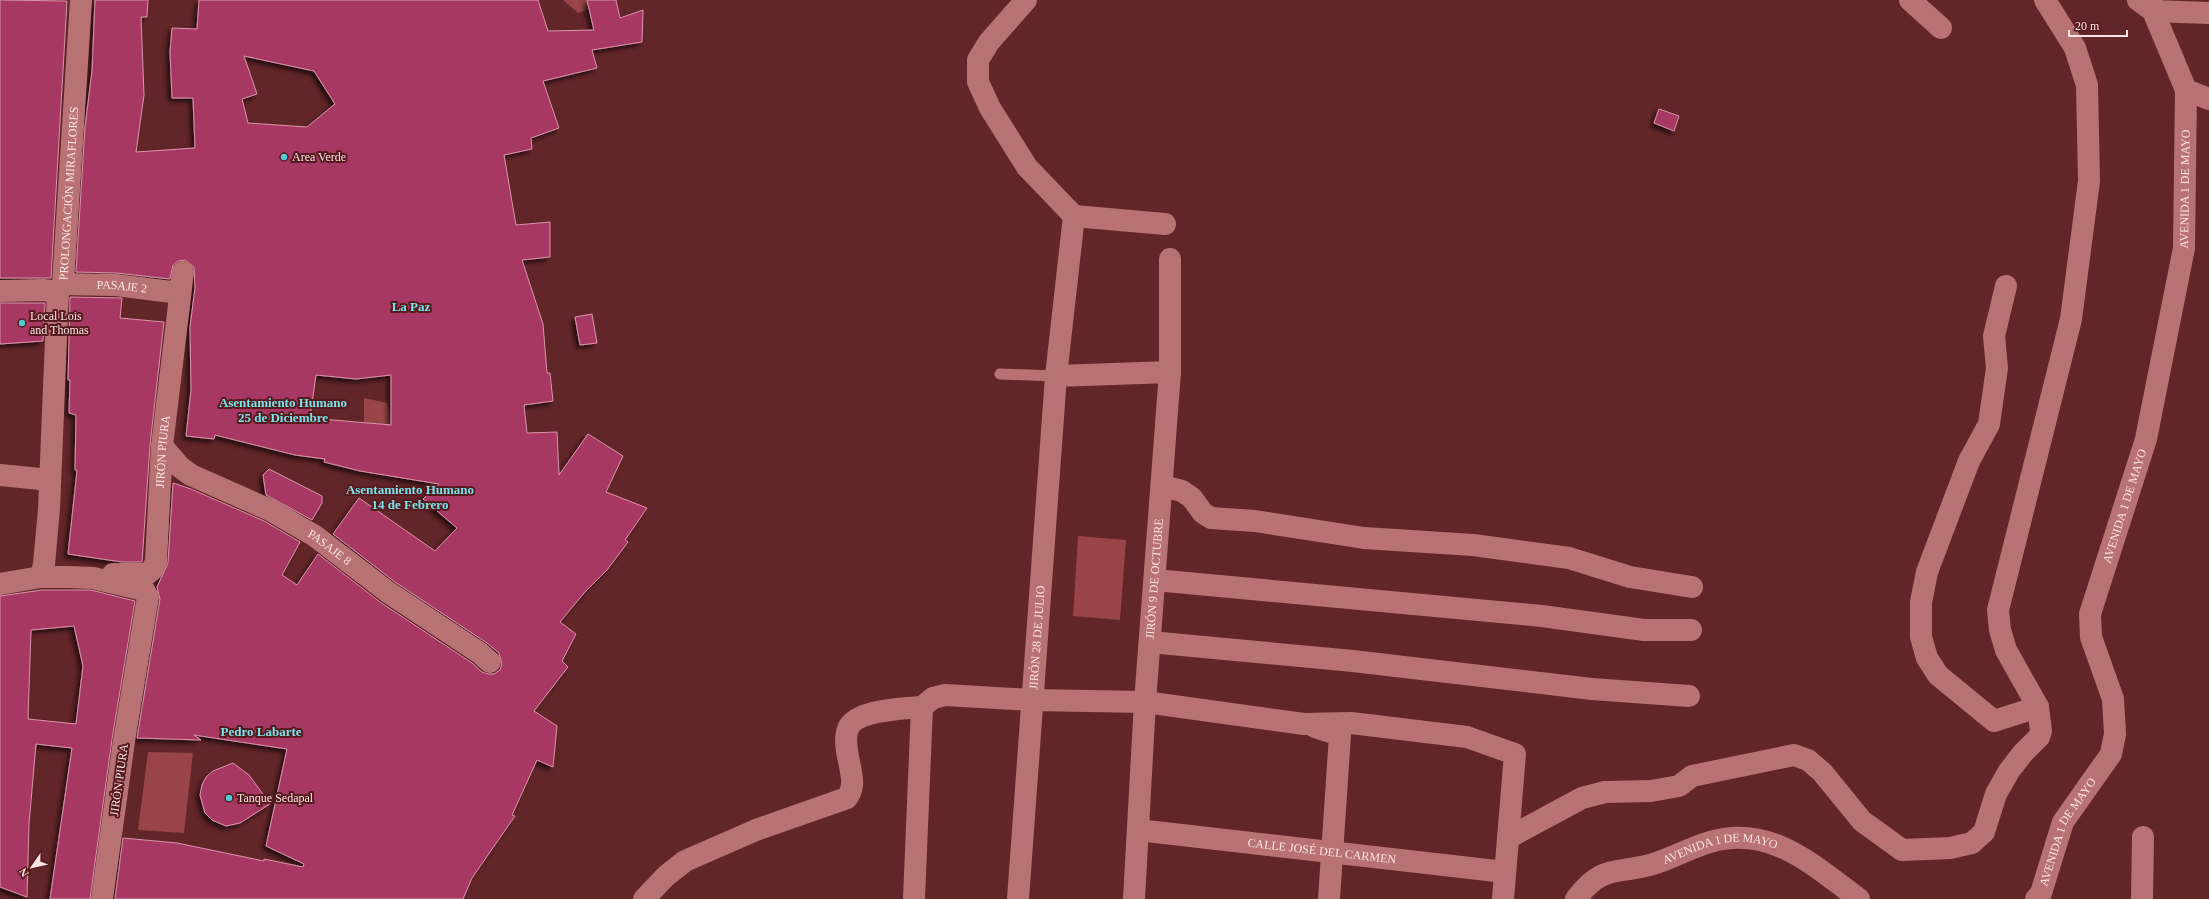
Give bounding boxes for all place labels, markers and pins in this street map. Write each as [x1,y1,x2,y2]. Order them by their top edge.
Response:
place label: Area Verde [292,150,346,164]
marker: Area Verde [279,152,289,162]
place label: Local Lois and Thomas [30,309,89,337]
marker: Local Lois and Thomas [17,318,27,328]
place label: Tanque Sedapal [237,791,314,805]
marker: Tanque Sedapal [224,793,234,803]

